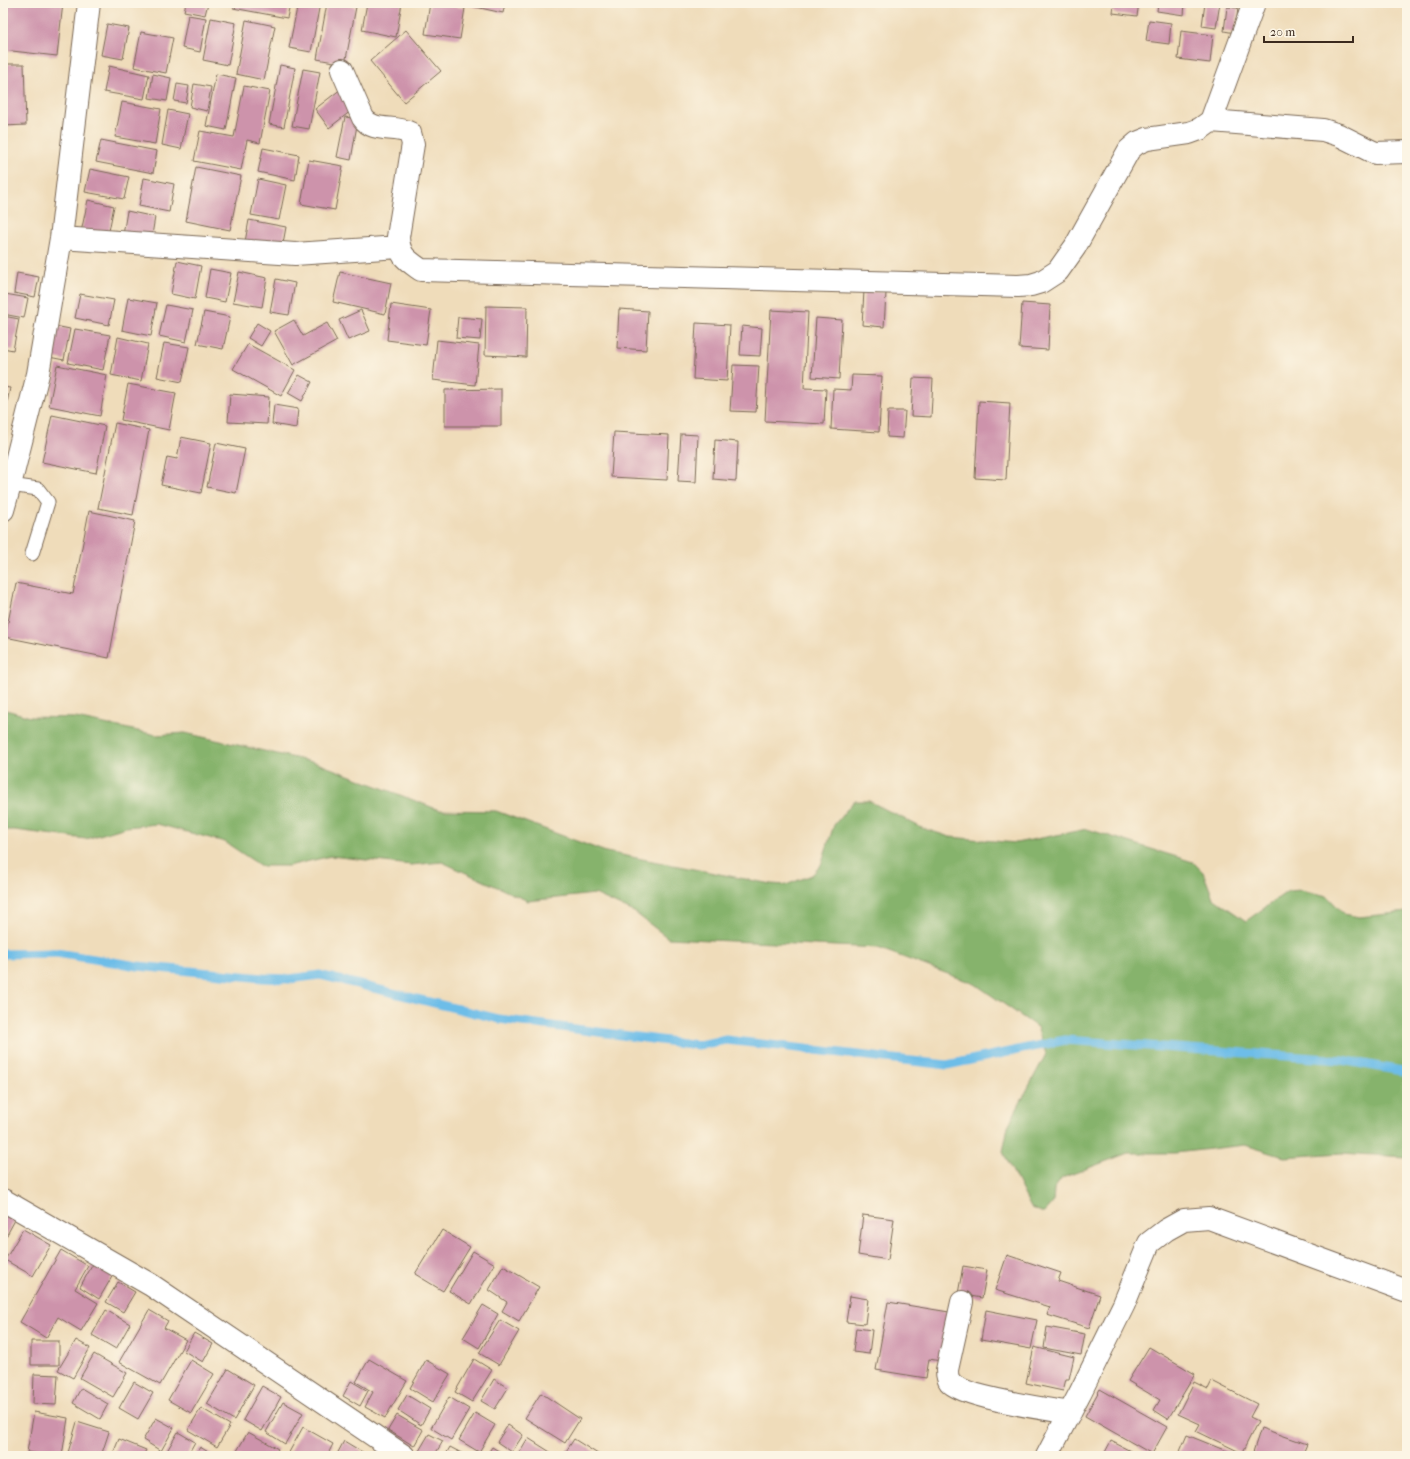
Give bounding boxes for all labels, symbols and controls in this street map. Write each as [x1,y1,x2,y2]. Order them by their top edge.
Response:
scale bar [1264,18,1353,44]
text: 20 m [1270,25,1295,39]

